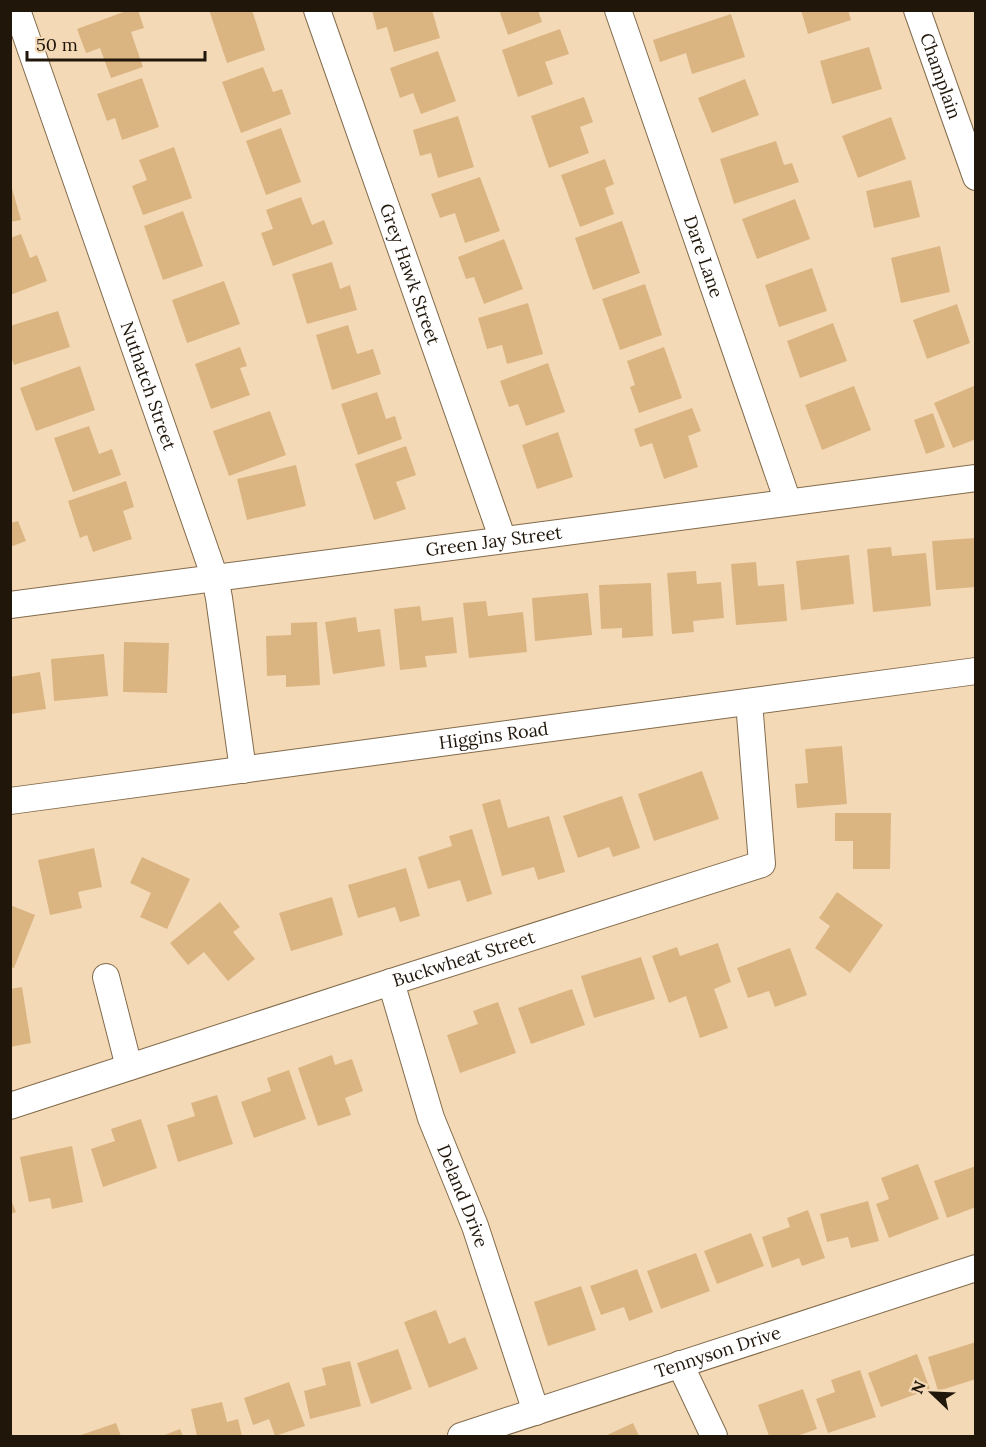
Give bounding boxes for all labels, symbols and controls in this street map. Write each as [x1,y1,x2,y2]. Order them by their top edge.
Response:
scale bar [27,24,206,62]
street label: Champlain [915,30,967,122]
text: 50 m [36,33,78,56]
street label: Grey Hawk Street [375,200,446,348]
street label: Dare Lane [679,212,729,301]
street label: Nuthatch Street [115,318,181,453]
street label: Green Jay Street [424,521,563,561]
street label: Higgins Road [437,717,550,754]
street label: Buckwheat Street [390,925,538,992]
street label: Deland Drive [432,1141,493,1251]
street label: Tennyson Drive [652,1320,784,1383]
north arrow [902,1363,962,1423]
text: N [907,1378,930,1397]

